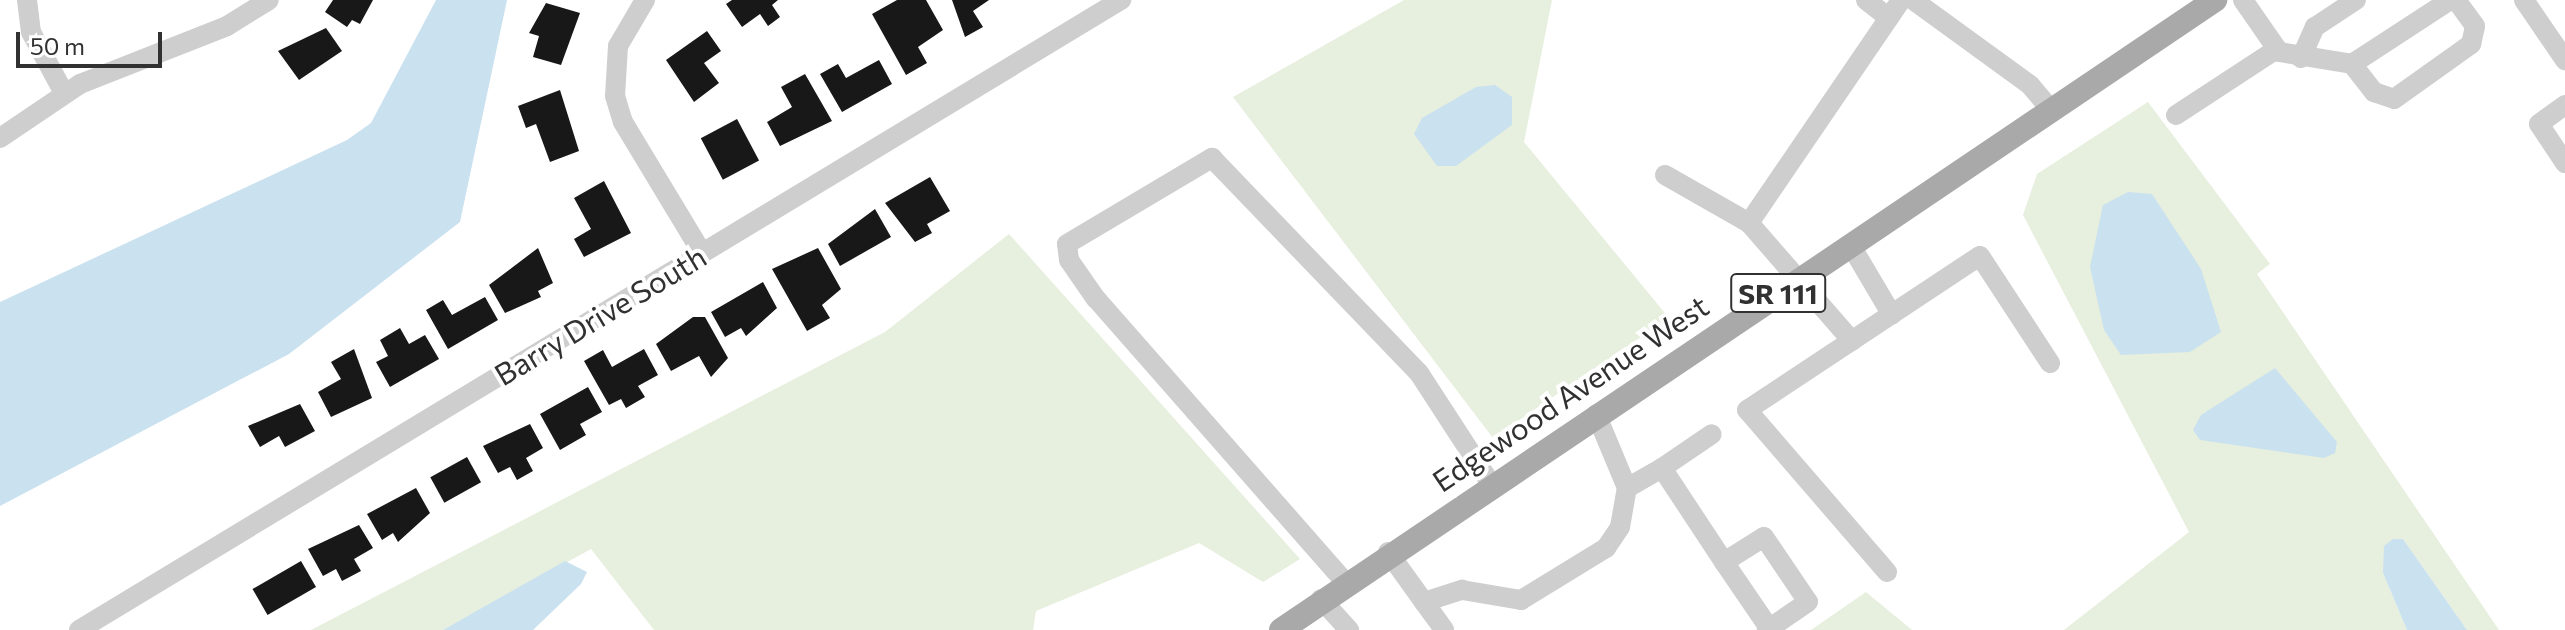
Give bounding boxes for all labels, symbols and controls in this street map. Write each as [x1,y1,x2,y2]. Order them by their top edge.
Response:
scale bar [20,16,166,66]
text: 50 m [30,31,85,60]
street label: Barry Drive South [488,238,712,392]
road number: SR 111 [1730,269,1826,317]
street label: Edgewood Avenue West [1425,287,1715,499]

